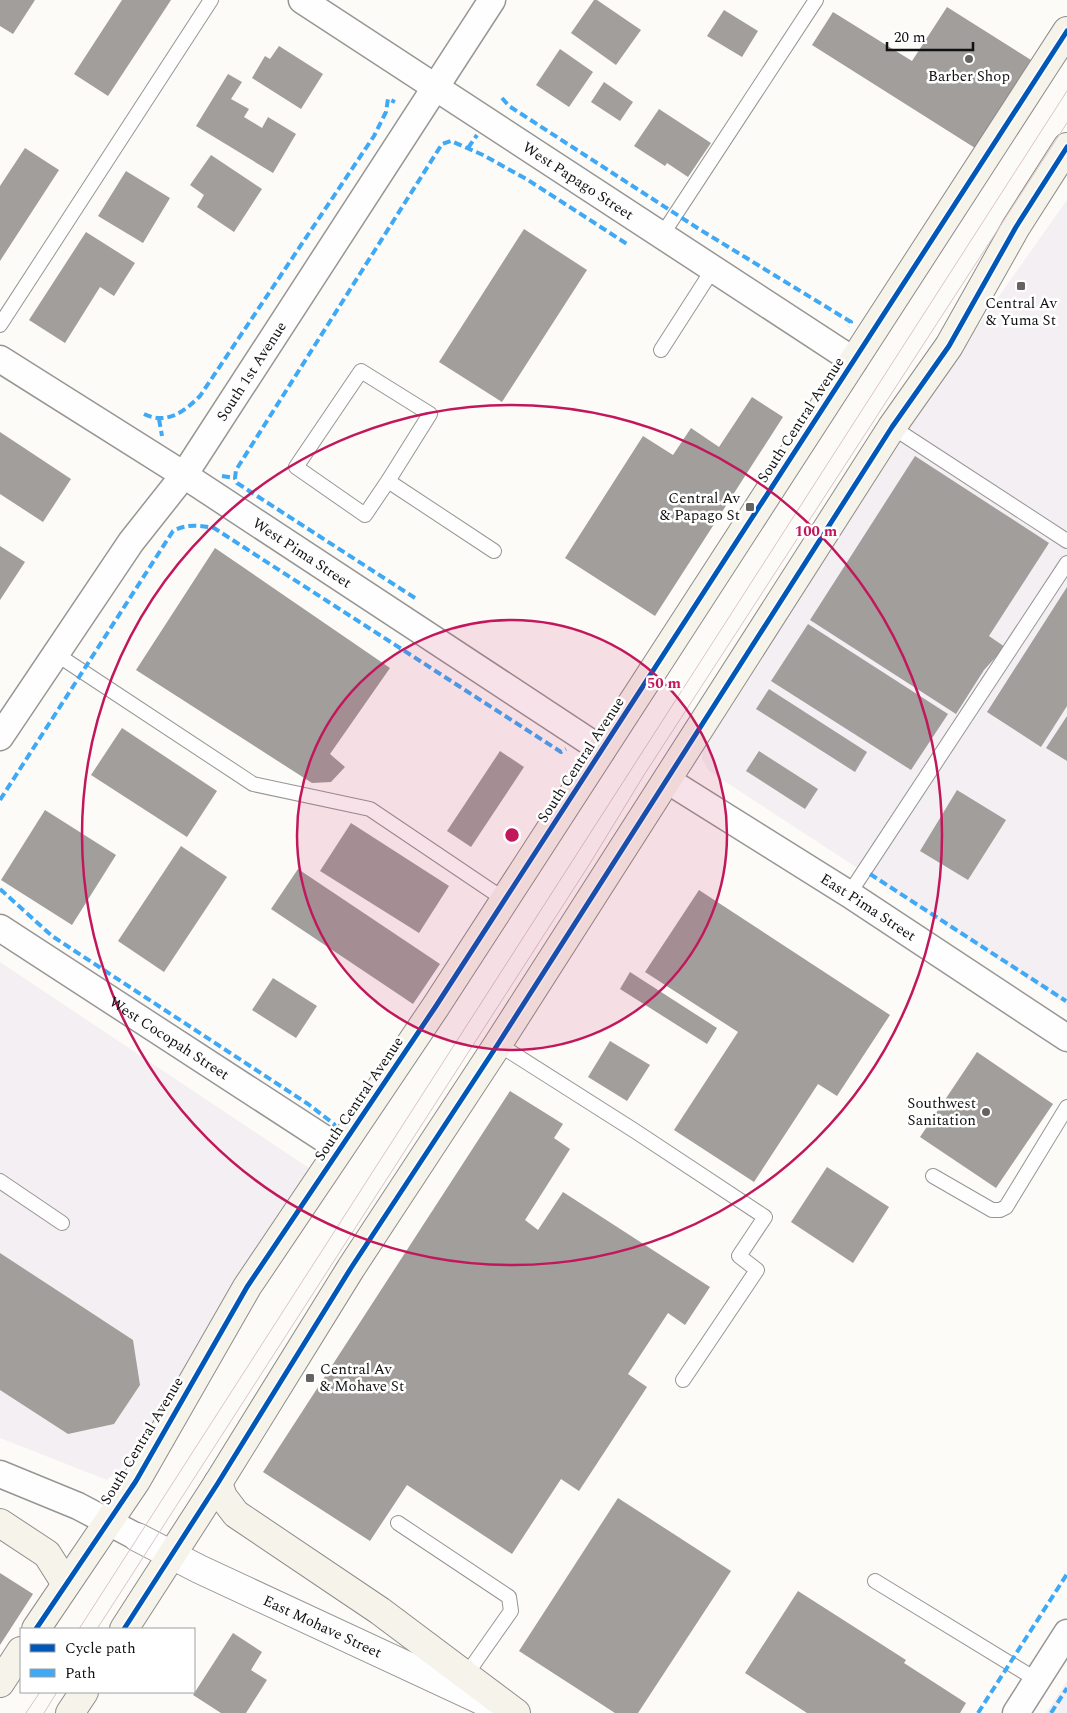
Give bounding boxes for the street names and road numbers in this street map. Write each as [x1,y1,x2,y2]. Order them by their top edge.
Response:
street label: West Papago Street [518,136,638,226]
street label: South 1st Avenue [210,317,292,426]
street label: South Central Avenue [752,353,850,487]
street label: West Pima Street [248,512,356,594]
street label: South Central Avenue [532,693,630,827]
street label: East Pima Street [816,867,921,947]
street label: West Cocopah Street [105,991,234,1086]
street label: South Central Avenue [309,1032,409,1166]
street label: South Central Avenue [95,1373,189,1509]
street label: East Mohave Street [259,1589,386,1664]

